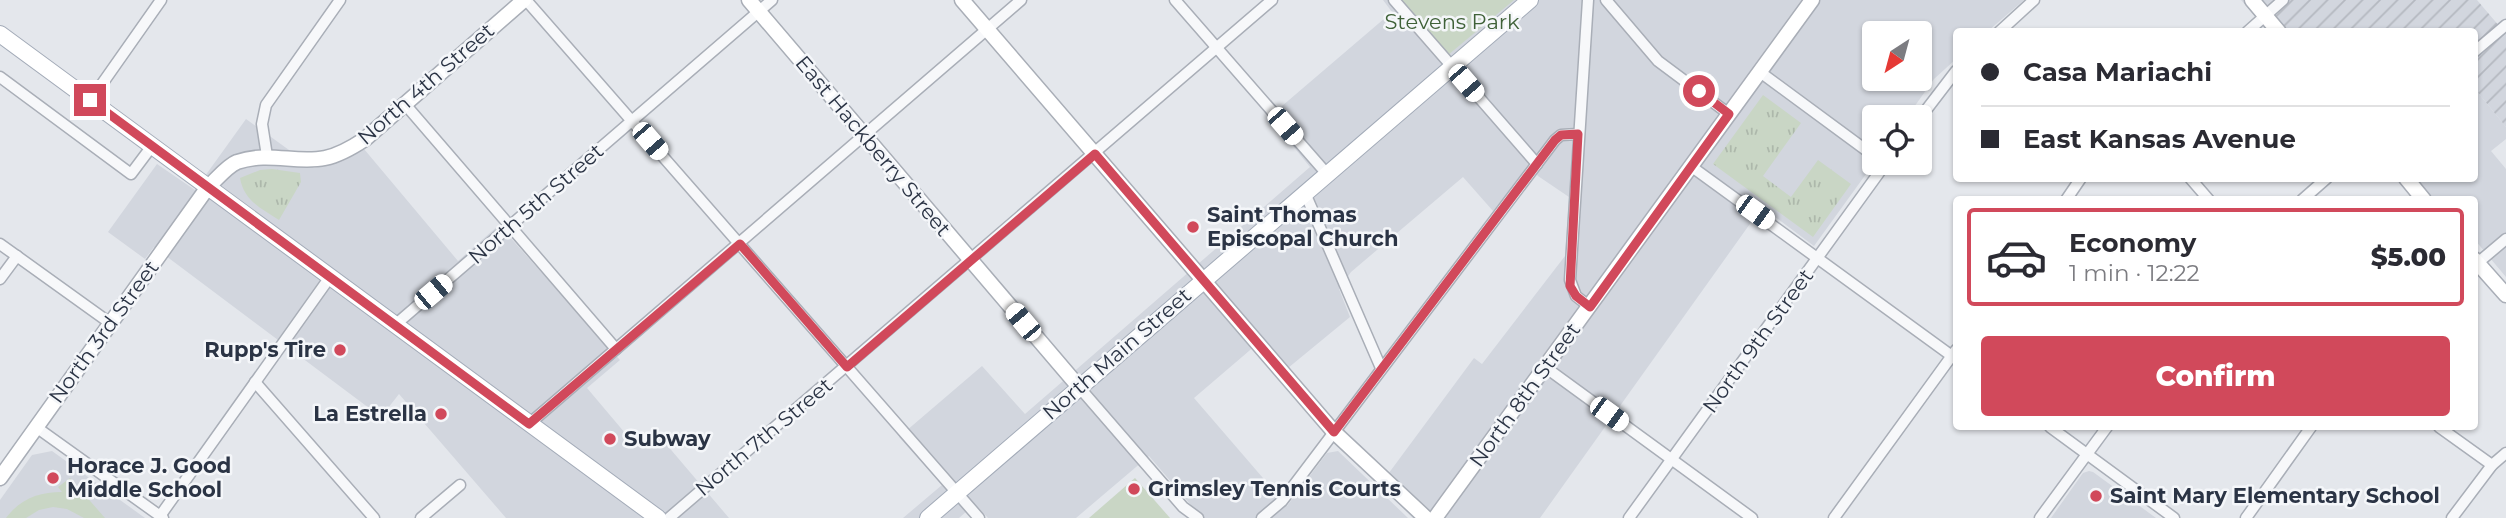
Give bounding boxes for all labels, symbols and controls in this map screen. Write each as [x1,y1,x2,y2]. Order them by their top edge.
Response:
park label: Stevens Park [1384,9,1520,34]
street label: North 4th Street [352,18,499,150]
north arrow [1862,21,1932,91]
map controls [1862,21,1932,175]
street label: East Hackberry Street [791,50,956,241]
text: Casa Mariachi [2023,56,2212,88]
car [1445,60,1488,106]
route start [1683,75,1715,107]
route end [74,84,106,116]
car [1264,103,1307,149]
button: locate [1862,105,1932,175]
car [629,118,672,164]
text: East Kansas Avenue [2023,123,2296,155]
street label: North 5th Street [463,138,608,269]
car [1732,191,1779,233]
place label: Saint Thomas Episcopal Church [1207,202,1398,251]
marker: Saint Thomas Episcopal Church [1185,219,1201,235]
icon: car [1985,226,2048,289]
text: Economy [2069,227,2196,259]
text: $5.00 [2371,241,2446,273]
street label: North 3rd Street [43,255,164,408]
text: 1 min · 12:22 [2069,259,2200,287]
street label: North 9th Street [1697,264,1818,418]
car [411,270,456,314]
street label: North Main Street [1037,282,1196,425]
car [1002,299,1045,345]
street label: North 8th Street [1464,318,1585,472]
button: Confirm [1981,336,2450,416]
place label: Rupp's Tire [204,337,326,362]
marker: Rupp's Tire [332,342,348,358]
street label: North 7th Street [690,372,837,501]
car [1586,393,1633,435]
place label: La Estrella [313,401,427,426]
marker: La Estrella [433,406,449,422]
place label: Subway [624,426,711,451]
marker: Subway [602,431,618,447]
place label: Horace J. Good Middle School [67,453,231,502]
marker: Horace J. Good Middle School [45,470,61,486]
place label: Grimsley Tennis Courts [1148,476,1401,501]
marker: Grimsley Tennis Courts [1126,481,1142,497]
place label: Saint Mary Elementary School [2110,483,2440,508]
marker: Saint Mary Elementary School [2088,488,2104,504]

